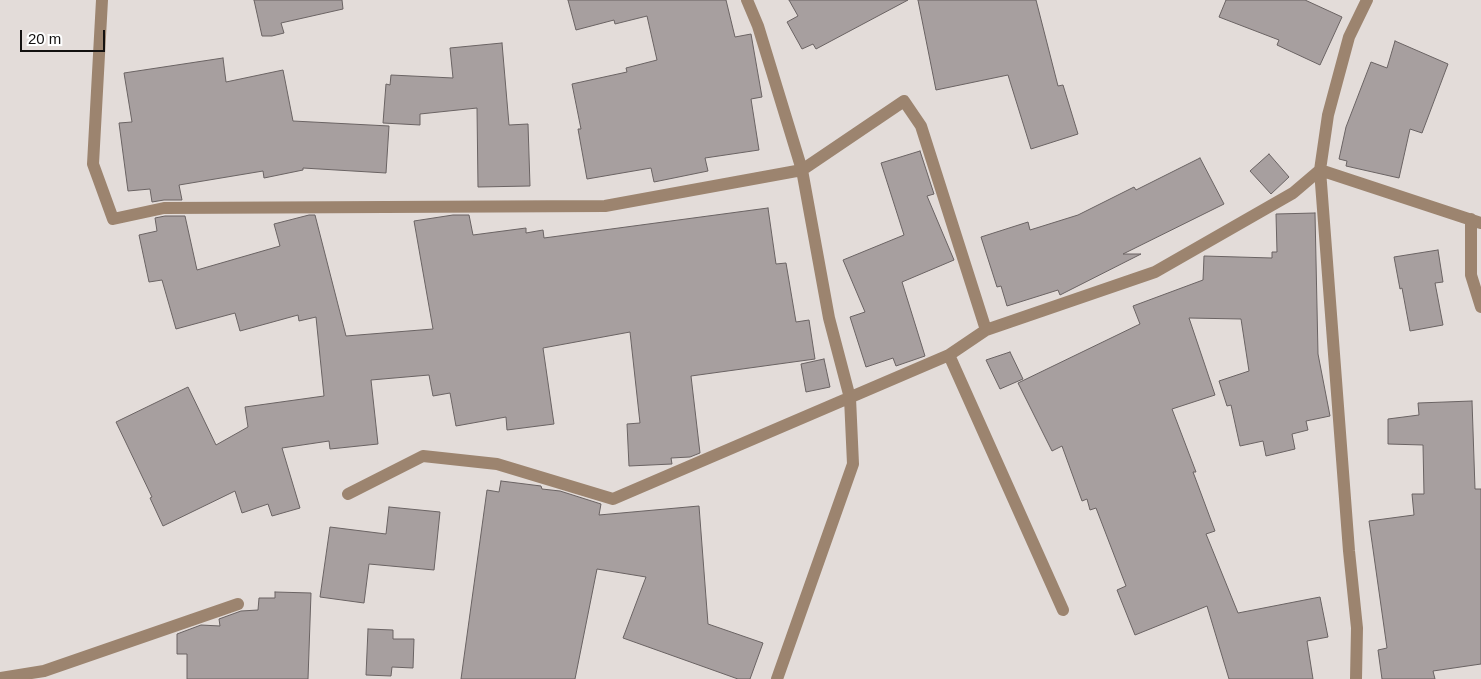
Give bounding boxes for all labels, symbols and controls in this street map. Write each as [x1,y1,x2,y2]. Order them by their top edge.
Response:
scale bar [22,20,108,52]
text: 20 m [28,30,61,47]

